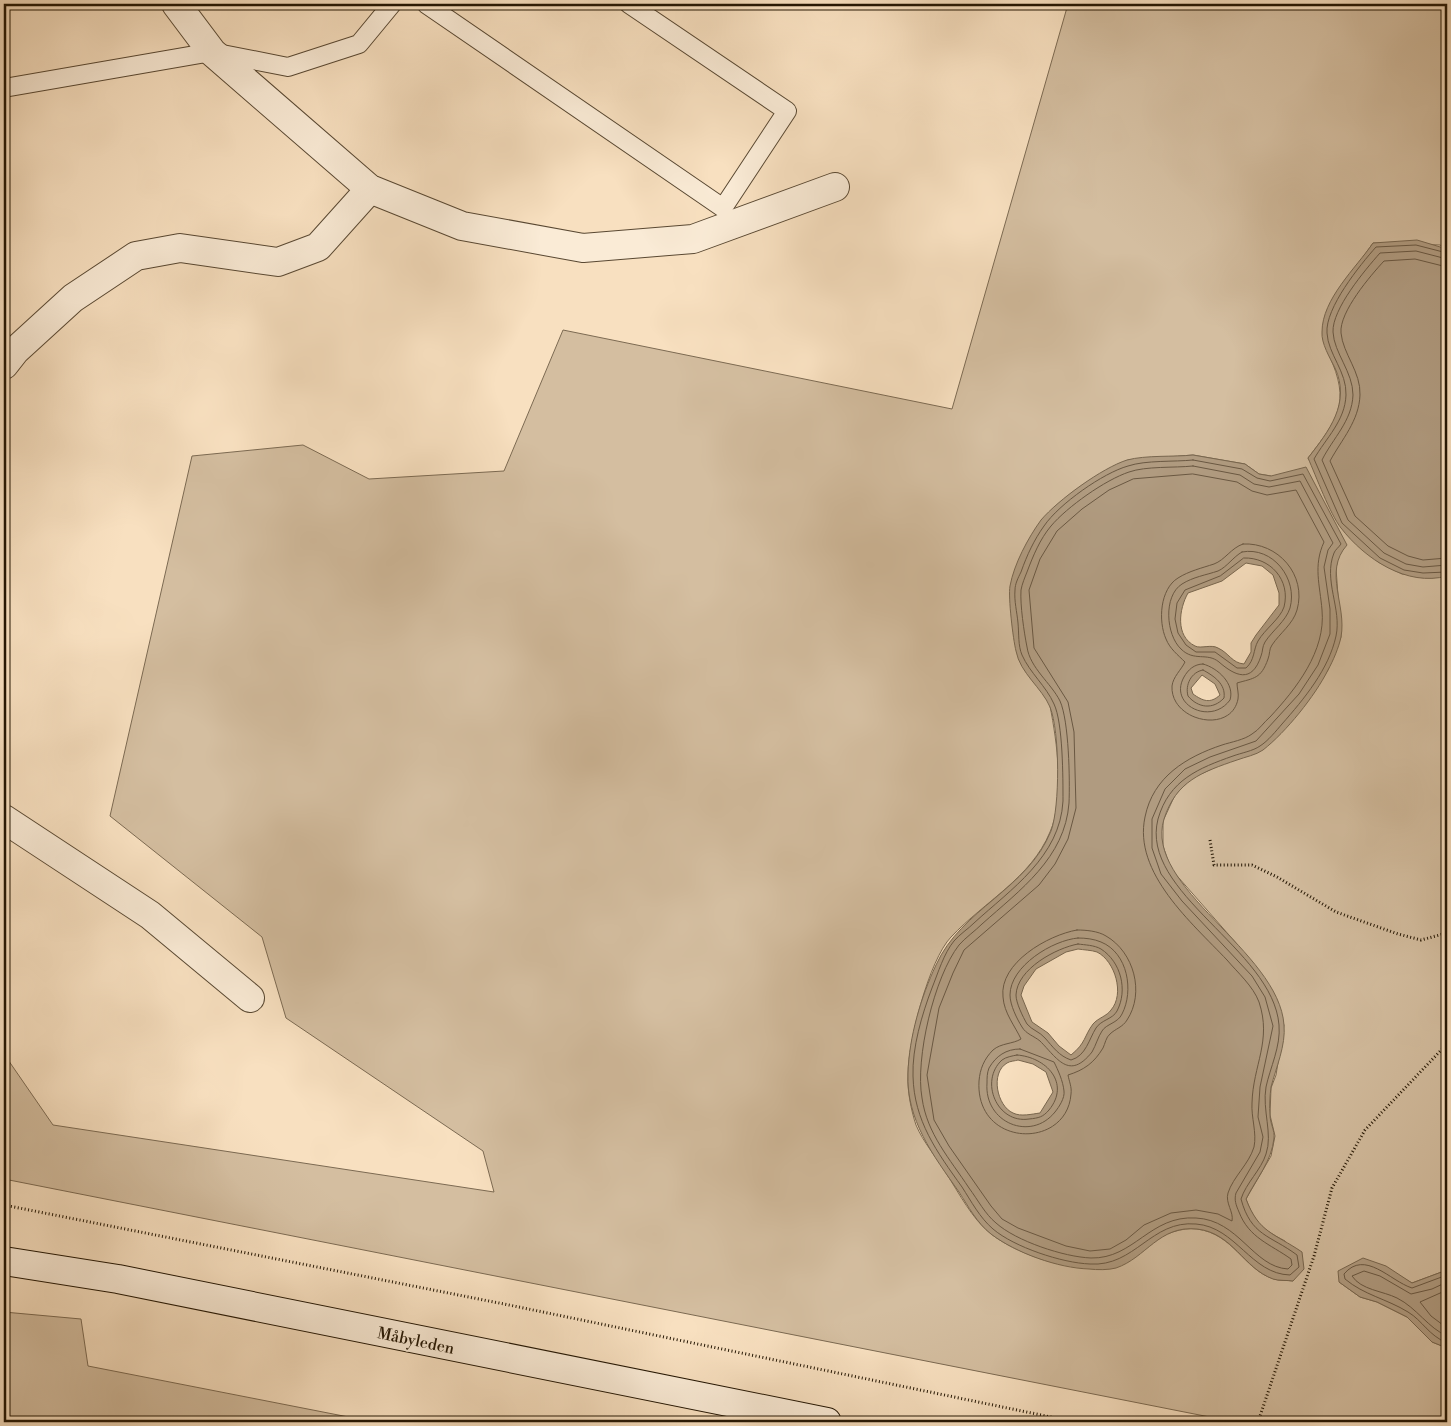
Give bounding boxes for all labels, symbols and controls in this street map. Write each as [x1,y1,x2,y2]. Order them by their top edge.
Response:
street label: Måbyleden [375,1323,457,1359]

